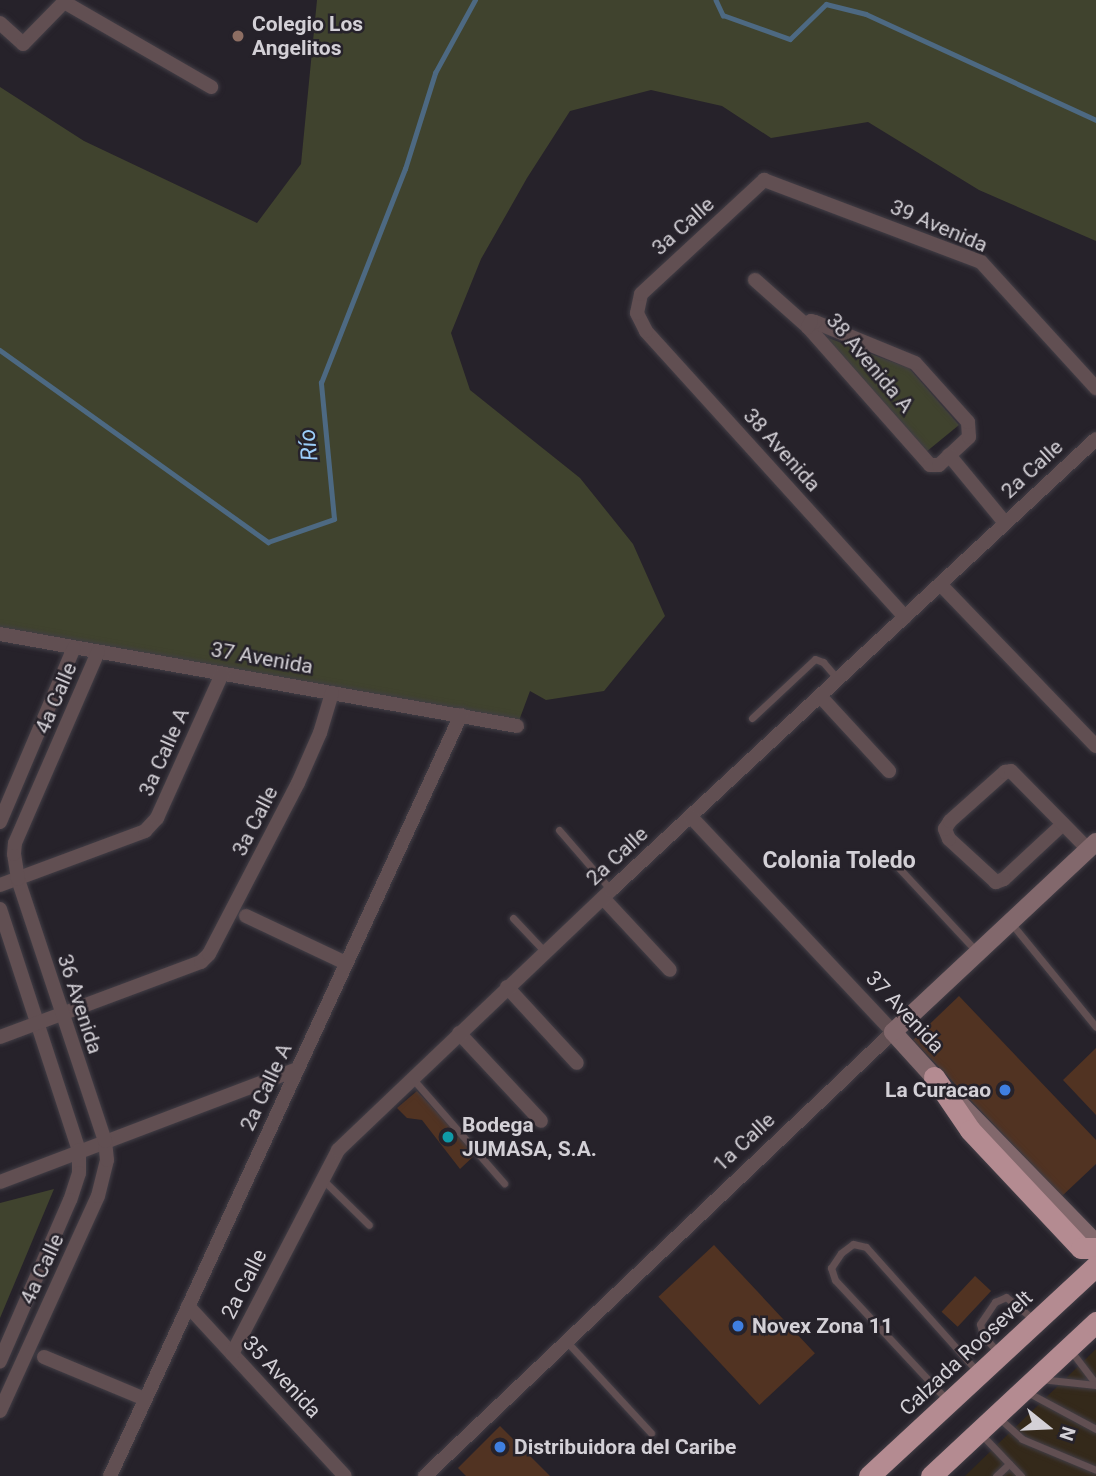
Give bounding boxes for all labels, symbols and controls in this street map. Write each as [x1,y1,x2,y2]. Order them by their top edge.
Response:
place label: Colegio Los Angelitos [252,11,363,61]
marker: Colegio Los Angelitos [230,28,246,44]
street label: 3a Calle [647,192,719,260]
street label: 39 Avenida [887,194,991,258]
street label: 38 Avenida A [821,308,919,418]
street label: 38 Avenida [738,403,826,497]
water label: Río [294,428,324,462]
street label: 2a Calle [996,434,1068,504]
street label: 37 Avenida [209,637,315,679]
street label: 4a Calle [30,659,82,737]
street label: 3a Calle A [133,704,195,800]
street label: 3a Calle [227,782,283,860]
street label: 2a Calle [581,821,653,891]
district label: Colonia Toledo [762,847,916,875]
street label: 36 Avenida [52,951,108,1057]
street label: 37 Avenida [861,966,949,1058]
street label: 2a Calle A [235,1039,297,1135]
place label: La Curacao [885,1077,991,1103]
marker: La Curacao [997,1082,1013,1098]
street label: 1a Calle [708,1107,780,1177]
place label: Bodega JUMASA, S.A. [462,1112,597,1162]
marker: Bodega JUMASA, S.A. [440,1129,456,1145]
street label: 4a Calle [15,1230,69,1308]
street label: 2a Calle [216,1245,272,1323]
street label: Calzada Roosevelt [894,1285,1038,1421]
place label: Novex Zona 11 [752,1313,893,1339]
marker: Novex Zona 11 [730,1318,746,1334]
street label: 35 Avenida [238,1331,326,1423]
north arrow [1012,1392,1082,1462]
text: N [1054,1424,1080,1444]
place label: Distribuidora del Caribe [514,1434,736,1460]
marker: Distribuidora del Caribe [492,1439,508,1455]

